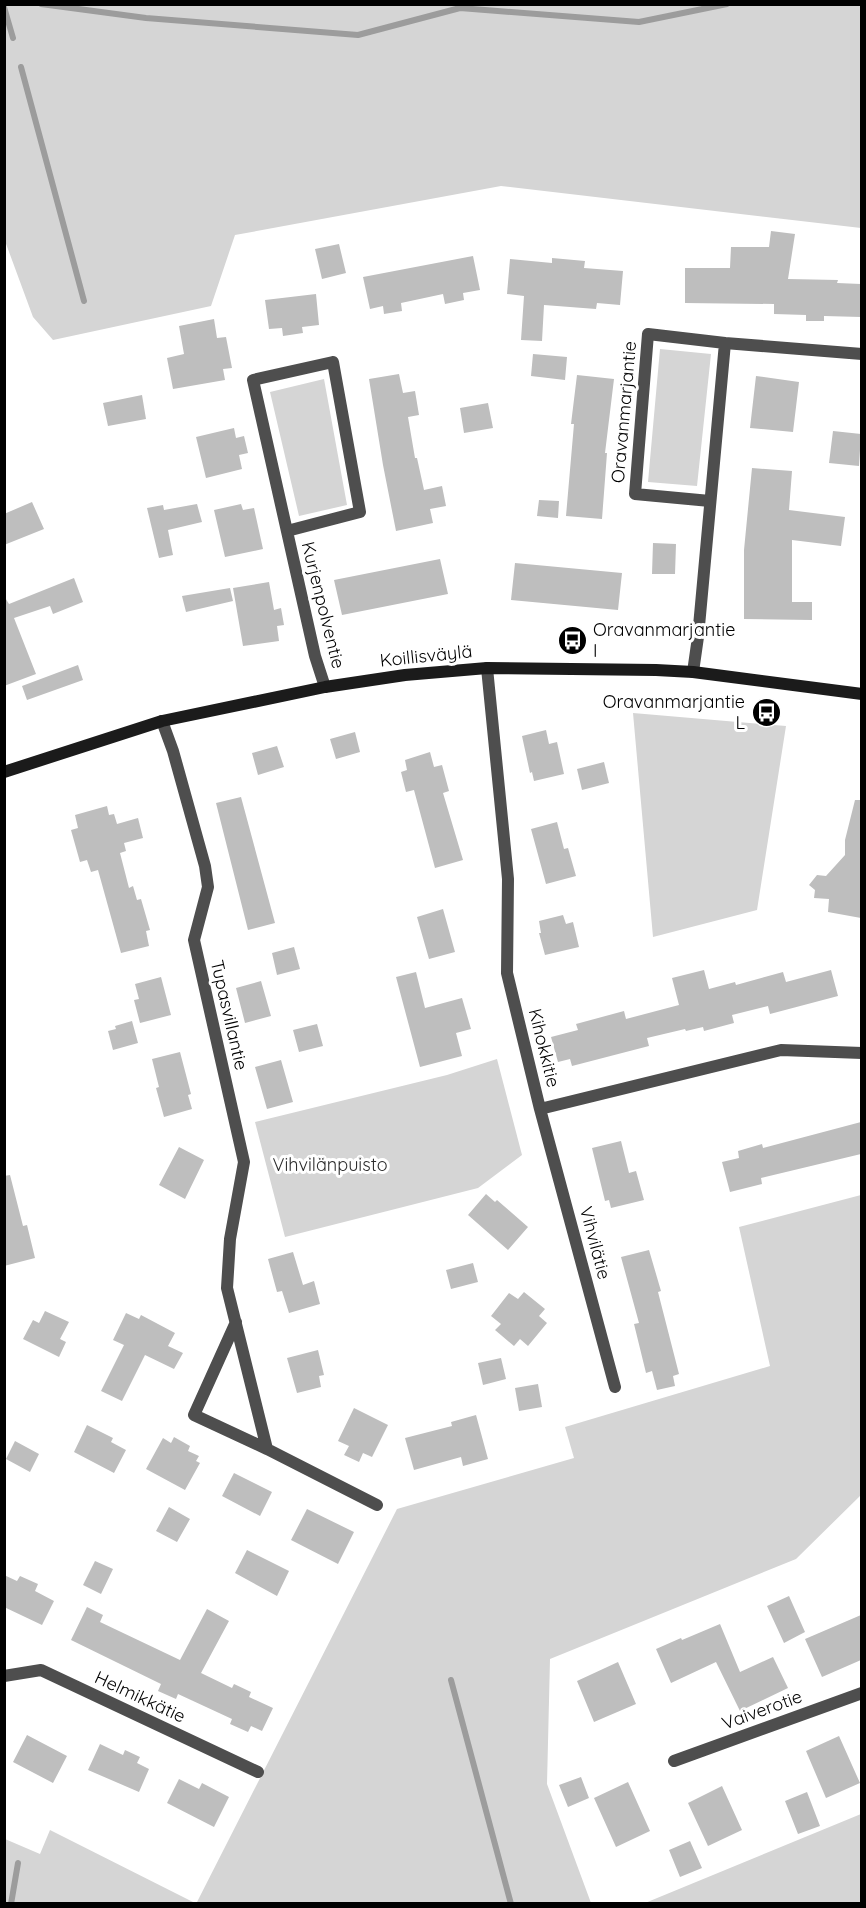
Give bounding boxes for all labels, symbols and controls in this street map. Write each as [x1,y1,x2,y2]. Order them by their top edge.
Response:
street label: Oravanmarjantie [606,340,641,484]
street label: Kurjenpolventie [297,539,350,671]
place label: Oravanmarjantie I [593,618,735,662]
bus stop icon: Oravanmarjantie I [556,624,588,656]
street label: Koillisväylä [379,639,473,672]
place label: Oravanmarjantie L [603,690,745,734]
bus stop icon: Oravanmarjantie L [750,696,782,728]
street label: Tupasvillantie [206,958,253,1072]
street label: Kihokkitie [524,1006,565,1090]
park label: Vihvilänpuisto [272,1153,388,1176]
street label: Vihvilätie [575,1204,616,1282]
street label: Helmikkätie [91,1665,189,1728]
street label: Vaiverotie [719,1684,805,1735]

